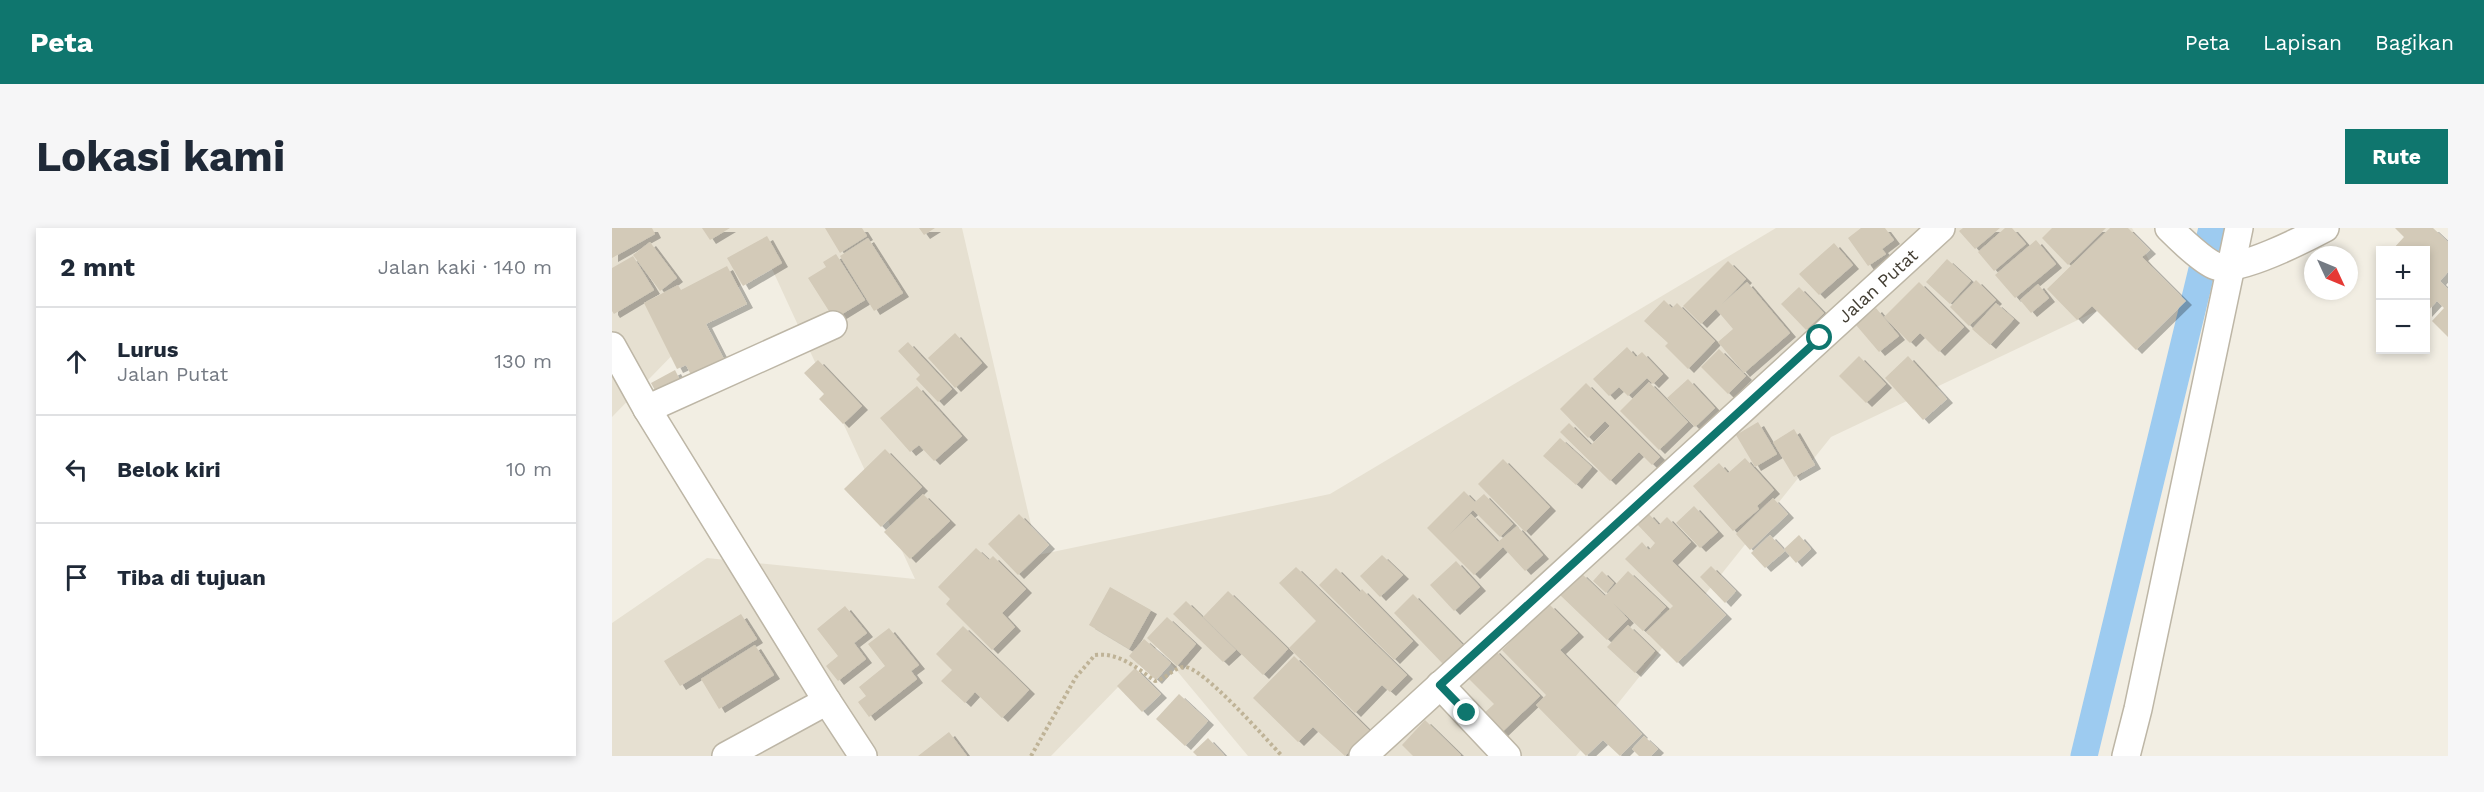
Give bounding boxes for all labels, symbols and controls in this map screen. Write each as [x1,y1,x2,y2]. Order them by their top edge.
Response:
text: Peta [30,26,93,59]
text: Peta [2185,30,2230,55]
text: Lapisan [2263,30,2342,55]
text: Bagikan [2375,30,2454,55]
button: Rute [2345,129,2448,184]
text: Lokasi kami [36,132,285,181]
street label: Jalan Putat [1833,244,1922,327]
north arrow [2304,246,2358,300]
map controls [2376,246,2430,354]
button: + [2376,246,2430,300]
text: 2 mnt [60,252,135,282]
text: Jalan kaki · 140 m [378,255,552,279]
button: − [2376,300,2430,354]
route start [1806,324,1832,350]
text: Lurus [117,337,179,362]
icon: ahead [60,345,93,378]
text: 130 m [494,349,552,373]
text: Jalan Putat [117,362,228,386]
icon: left [60,453,93,486]
text: Belok kiri [117,457,221,482]
text: 10 m [506,457,552,481]
icon: arrive [60,561,93,594]
text: Tiba di tujuan [117,565,266,590]
route end [1453,699,1479,725]

